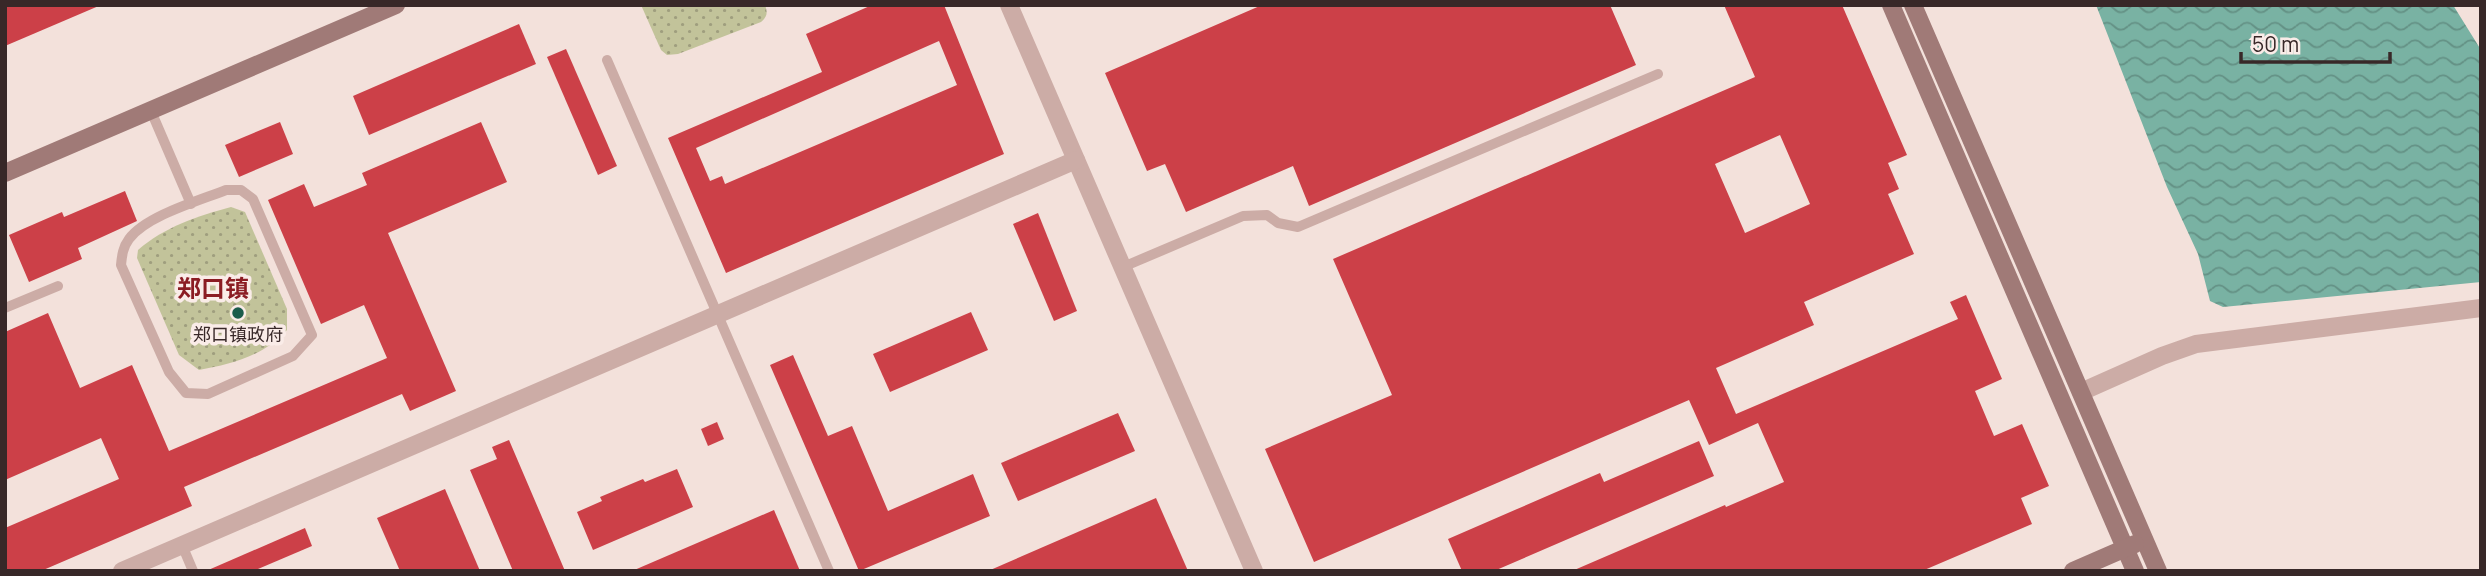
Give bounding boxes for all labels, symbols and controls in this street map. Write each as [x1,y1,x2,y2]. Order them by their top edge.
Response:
scale bar [2241,21,2390,65]
text: 50 m [2252,30,2299,58]
district label: 郑口镇 [177,271,249,304]
marker: 郑口镇政府 [230,305,246,321]
place label: 郑口镇政府 [193,322,283,346]

